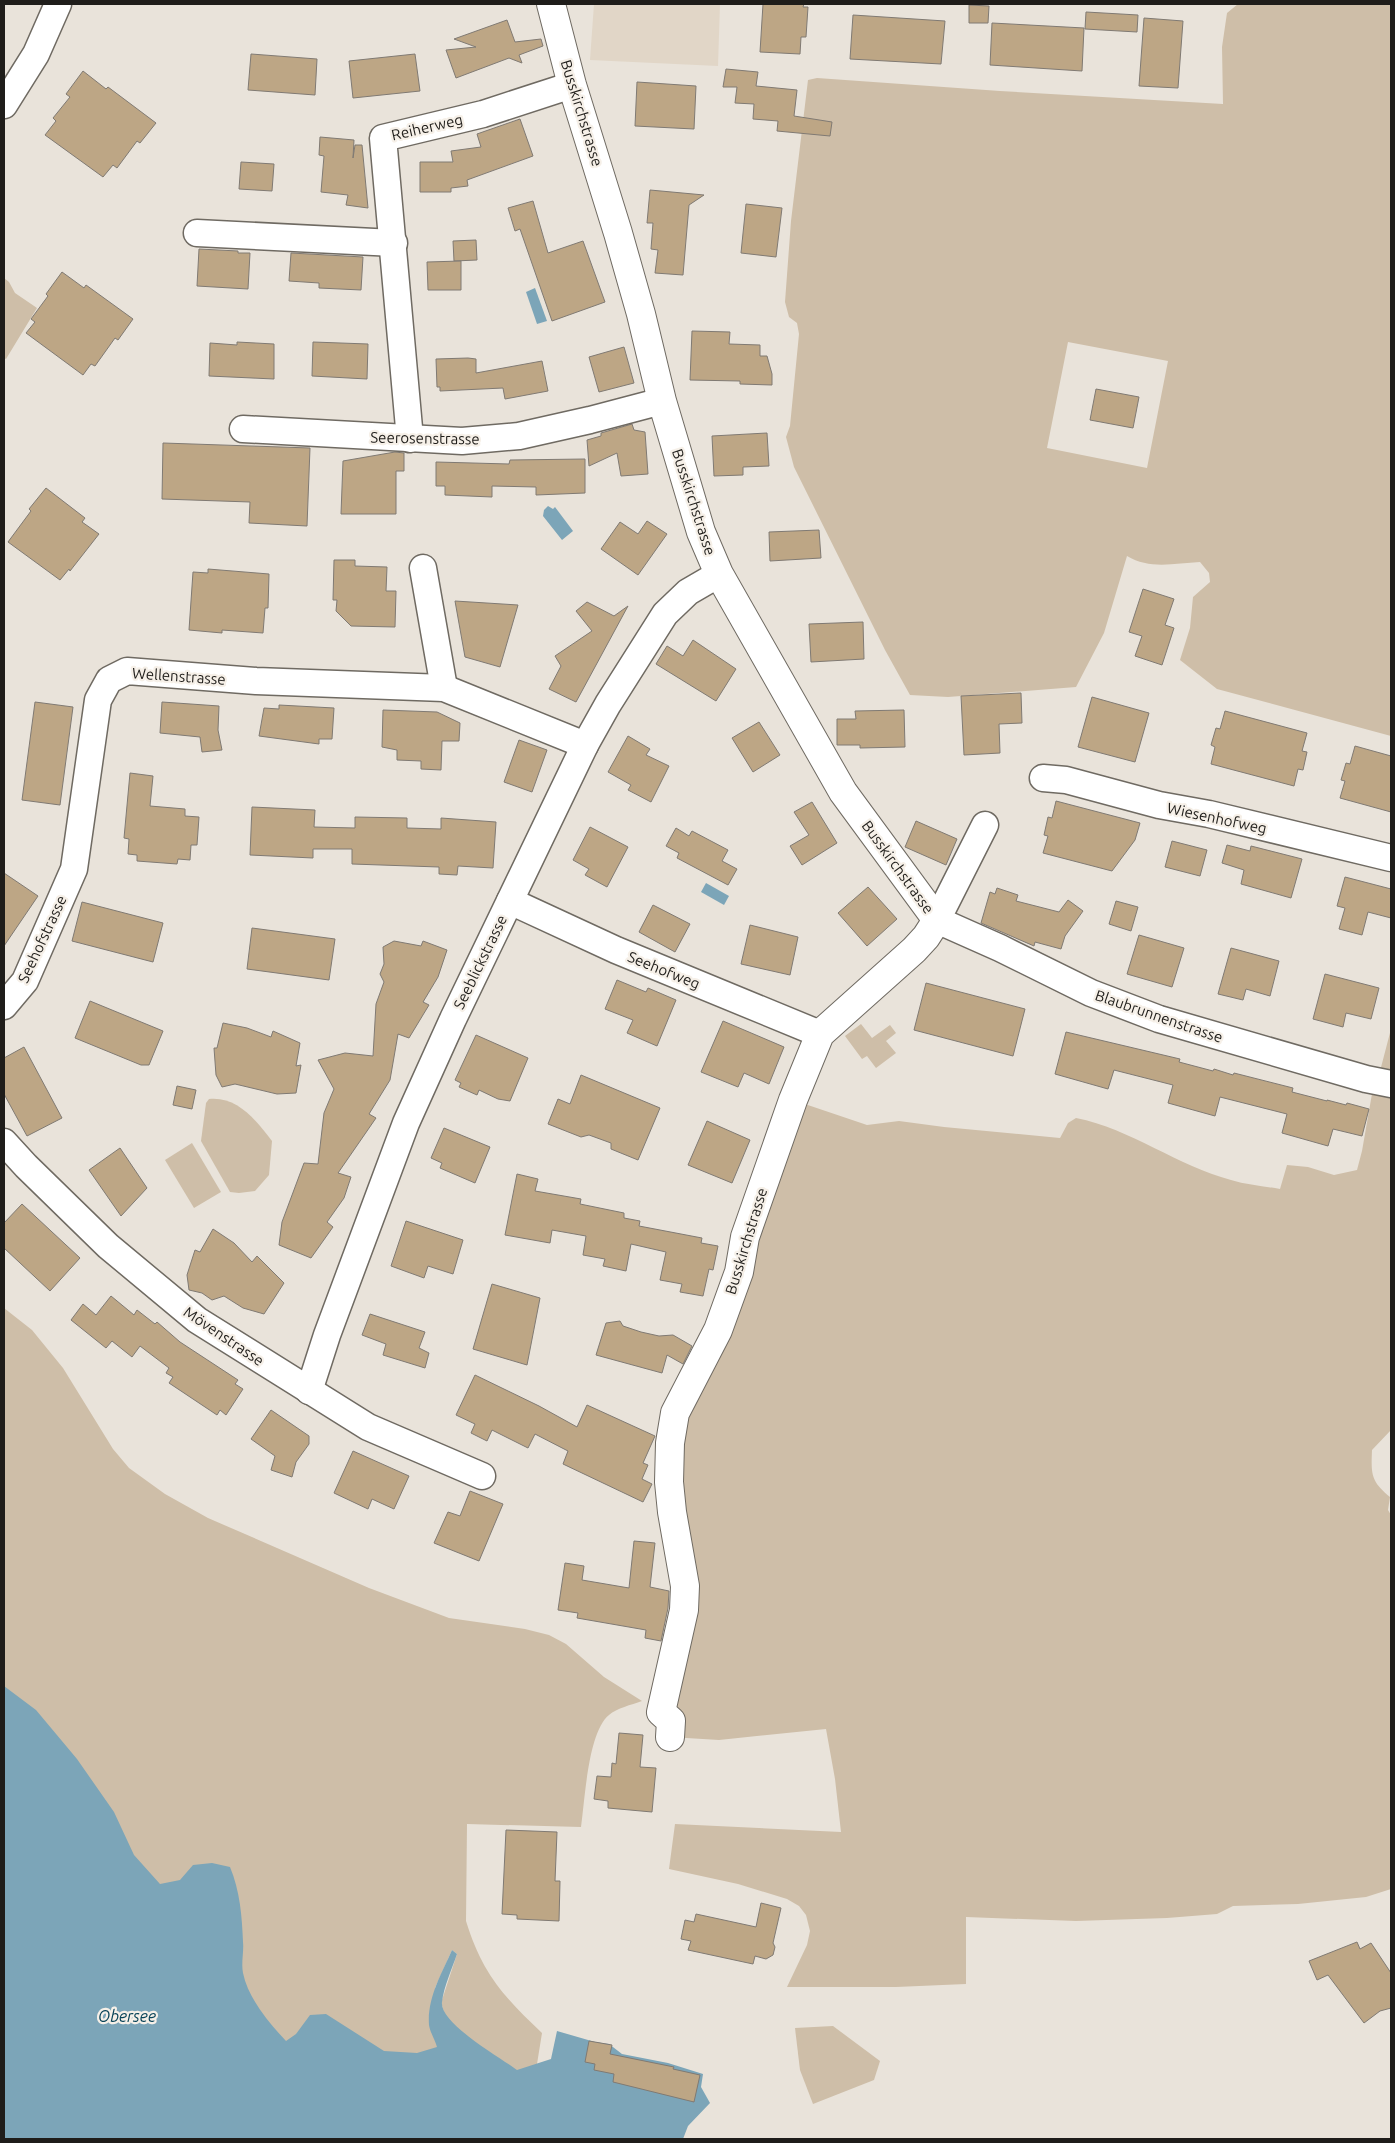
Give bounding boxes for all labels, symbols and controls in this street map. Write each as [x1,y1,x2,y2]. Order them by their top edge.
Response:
street label: Busskirchstrasse [558,58,606,168]
street label: Reiherweg [390,111,464,143]
street label: Seerosenstrasse [370,429,480,447]
street label: Busskirchstrasse [669,447,719,557]
street label: Wellenstrasse [132,664,226,688]
street label: Wiesenhofweg [1166,799,1268,837]
street label: Busskirchstrasse [859,817,937,917]
street label: Seehofstrasse [14,893,70,985]
street label: Seeblickstrasse [450,912,510,1012]
street label: Seehofweg [625,948,703,992]
street label: Blaubrunnenstrasse [1093,986,1225,1046]
street label: Busskirchstrasse [722,1186,770,1296]
street label: Mövenstrasse [181,1303,267,1369]
water label: Obersee [98,2007,156,2025]

